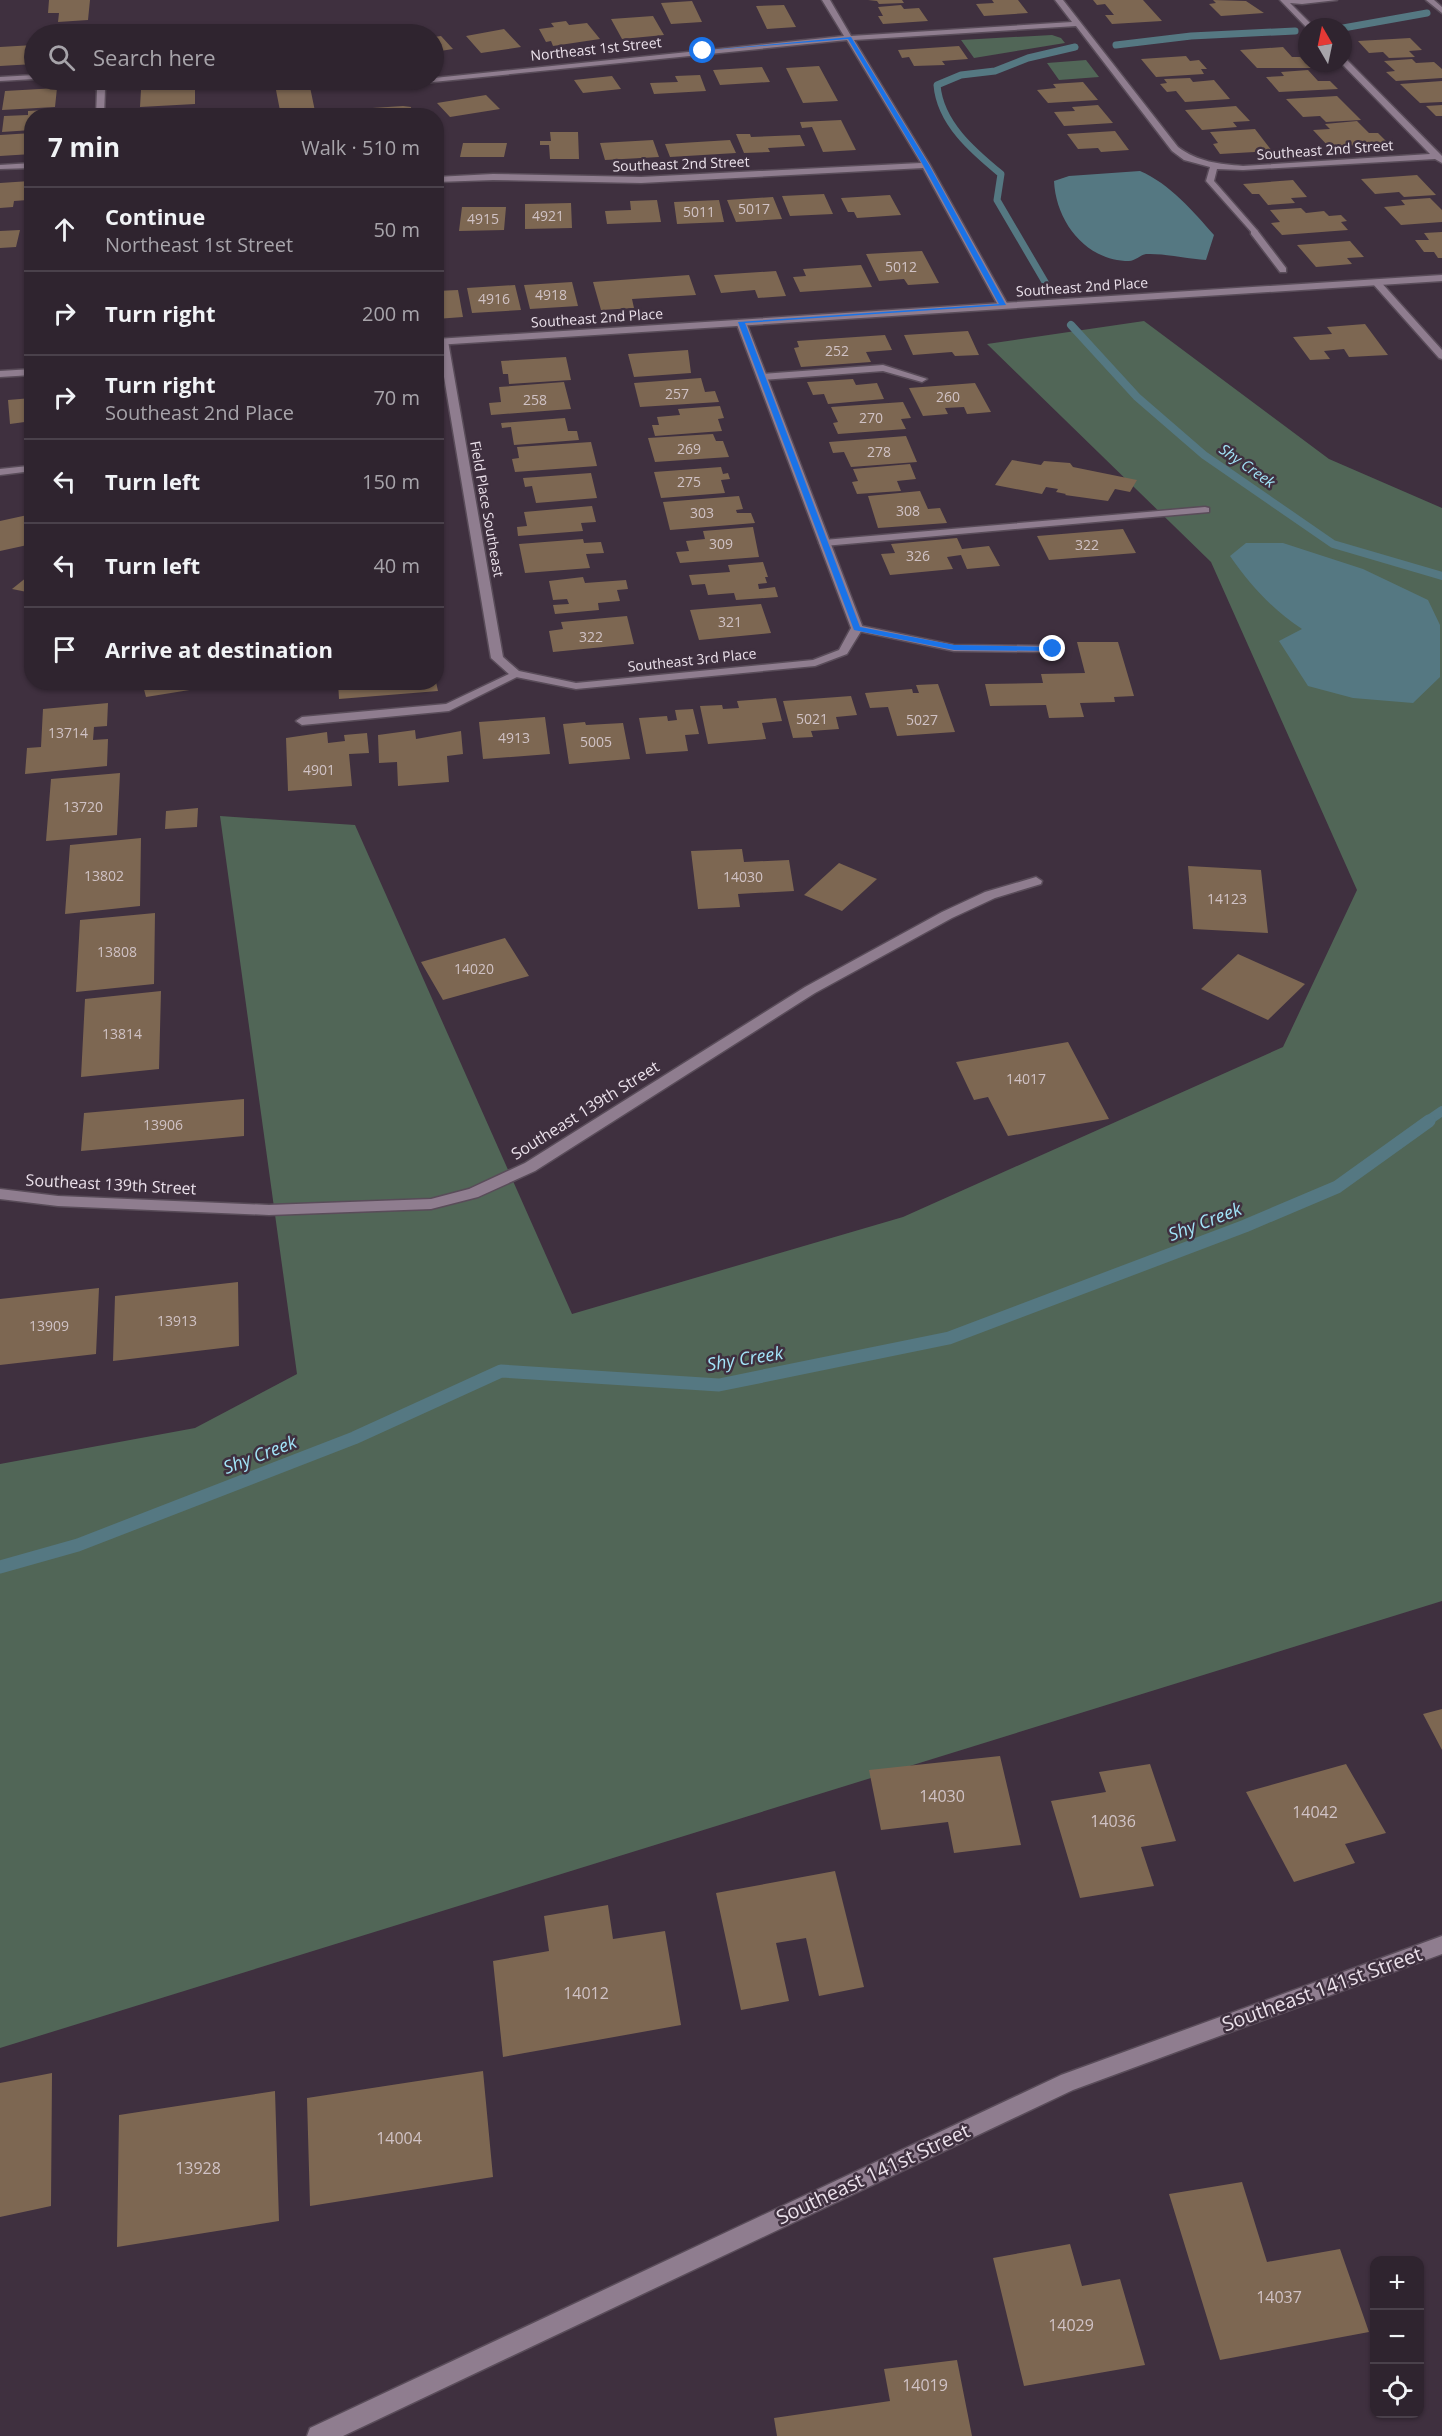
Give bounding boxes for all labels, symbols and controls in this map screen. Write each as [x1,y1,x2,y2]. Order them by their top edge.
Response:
north arrow [1298,18,1352,72]
search box [24,24,444,90]
street label: Northeast 1st Street [530,32,662,65]
route start [689,37,715,63]
icon: search [45,41,78,74]
text: Search here [93,42,216,72]
text: 7 min [48,129,120,165]
text: Walk · 510 m [301,134,420,161]
street label: Southeast 2nd Street [1256,135,1394,164]
street label: Southeast 2nd Street [612,152,750,175]
house number: 5017 [738,199,770,218]
text: Continue [105,201,205,231]
house number: 5011 [683,202,715,221]
house number: 4921 [532,206,564,225]
house number: 4915 [467,209,499,228]
icon: ahead [48,213,81,246]
text: 50 m [373,216,420,243]
text: Northeast 1st Street [105,231,293,258]
house number: 5012 [885,257,917,276]
street label: Southeast 2nd Place [1015,272,1149,301]
house number: 4918 [535,285,567,304]
house number: 4916 [478,289,510,308]
icon: right [48,297,81,330]
text: Turn right [105,298,216,328]
text: 200 m [362,300,420,327]
street label: Southeast 2nd Place [530,303,664,332]
house number: 252 [825,341,849,360]
text: Turn right [105,369,216,399]
icon: right [48,381,81,414]
text: 70 m [373,384,420,411]
house number: 257 [665,384,689,403]
house number: 260 [936,387,960,406]
house number: 258 [523,390,547,409]
text: Southeast 2nd Place [105,399,294,426]
house number: 270 [859,408,883,427]
street label: Field Place Southeast [466,439,509,578]
house number: 269 [677,439,701,458]
water label: Shy Creek [1216,439,1280,492]
house number: 278 [867,442,891,461]
icon: left [48,465,81,498]
text: Turn left [105,466,200,496]
text: 150 m [362,468,420,495]
house number: 275 [677,472,701,491]
house number: 308 [896,501,920,520]
house number: 303 [690,503,714,522]
house number: 309 [709,534,733,553]
house number: 322 [1075,535,1099,554]
house number: 326 [906,546,930,565]
icon: left [48,549,81,582]
text: Turn left [105,550,200,580]
text: 40 m [373,552,420,579]
house number: 321 [718,612,742,631]
house number: 322 [579,627,603,646]
icon: arrive [48,633,81,666]
text: Arrive at destination [105,634,333,664]
route end [1039,635,1065,661]
street label: Southeast 3rd Place [627,643,757,676]
house number: 5021 [796,709,828,728]
house number: 5027 [906,710,938,729]
house number: 13714 [48,723,88,742]
house number: 4913 [498,728,530,747]
house number: 5005 [580,732,612,751]
house number: 4901 [303,760,335,779]
house number: 13720 [63,797,103,816]
house number: 13802 [84,866,124,885]
house number: 14030 [723,867,763,886]
house number: 14123 [1207,889,1247,908]
house number: 13808 [97,942,137,961]
house number: 14020 [454,959,494,978]
house number: 13814 [102,1024,142,1043]
street label: Southeast 139th Street [507,1055,664,1165]
house number: 14017 [1006,1069,1046,1088]
house number: 13906 [143,1115,183,1134]
street label: Southeast 139th Street [25,1169,197,1199]
water label: Shy Creek [1164,1196,1246,1246]
house number: 13913 [157,1311,197,1330]
house number: 13909 [29,1316,69,1335]
water label: Shy Creek [705,1340,786,1376]
water label: Shy Creek [219,1429,301,1479]
house number: 14030 [919,1785,965,1807]
house number: 14042 [1292,1801,1338,1823]
house number: 14036 [1090,1810,1136,1832]
street label: Southeast 141st Street [1218,1940,1426,2037]
house number: 14012 [563,1982,609,2004]
street label: Southeast 141st Street [772,2117,974,2230]
house number: 14004 [376,2127,422,2149]
house number: 13928 [175,2157,221,2179]
map controls [1370,2256,1424,2418]
button: + [1370,2256,1424,2310]
house number: 14037 [1256,2286,1302,2308]
button: − [1370,2310,1424,2364]
house number: 14029 [1048,2314,1094,2336]
button: locate [1370,2364,1424,2418]
house number: 14019 [902,2374,948,2396]

